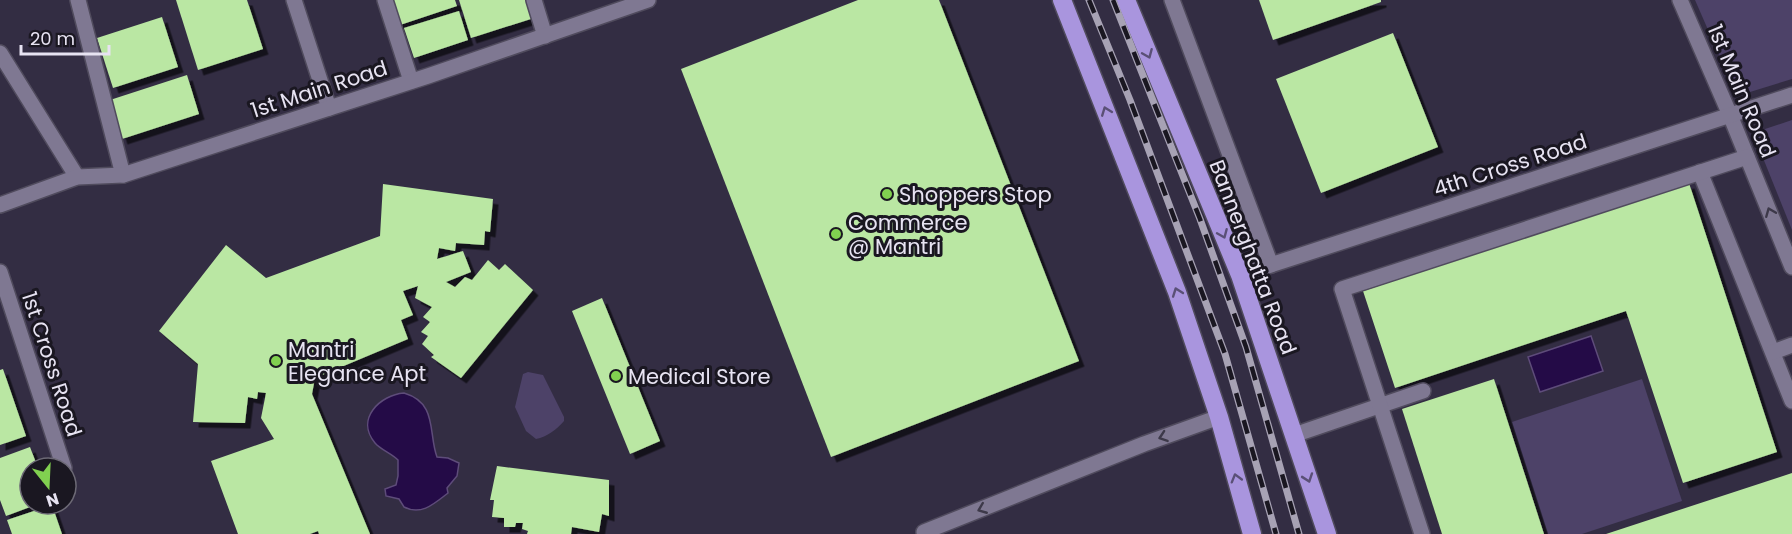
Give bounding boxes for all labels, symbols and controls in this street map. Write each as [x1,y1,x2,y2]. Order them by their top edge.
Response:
scale bar [21,18,110,56]
street label: 1st Main Road [1701,20,1783,162]
text: 20 m [30,26,75,51]
one-way arrow [1141,48,1153,59]
street label: 1st Main Road [247,53,391,125]
one-way arrow [1101,106,1113,117]
street label: 4th Cross Road [1430,127,1590,203]
street label: Bannerghatta Road [1202,155,1304,359]
place label: Shoppers Stop [899,180,1052,209]
marker: Shoppers Stop [880,187,894,201]
place label: Commerce @ Mantri [848,208,968,261]
one-way arrow [1765,208,1777,219]
marker: Commerce @ Mantri [829,227,843,241]
one-way arrow [1216,228,1228,239]
one-way arrow [1172,287,1184,298]
street label: 1st Cross Road [15,288,89,440]
place label: Mantri Elegance Apt [288,335,426,388]
marker: Mantri Elegance Apt [269,354,283,368]
place label: Medical Store [628,362,770,391]
marker: Medical Store [609,369,623,383]
one-way arrow [1159,430,1169,443]
north arrow [18,456,78,516]
one-way arrow [1301,472,1313,483]
one-way arrow [1231,473,1243,484]
text: N [43,487,62,513]
one-way arrow [977,502,988,514]

